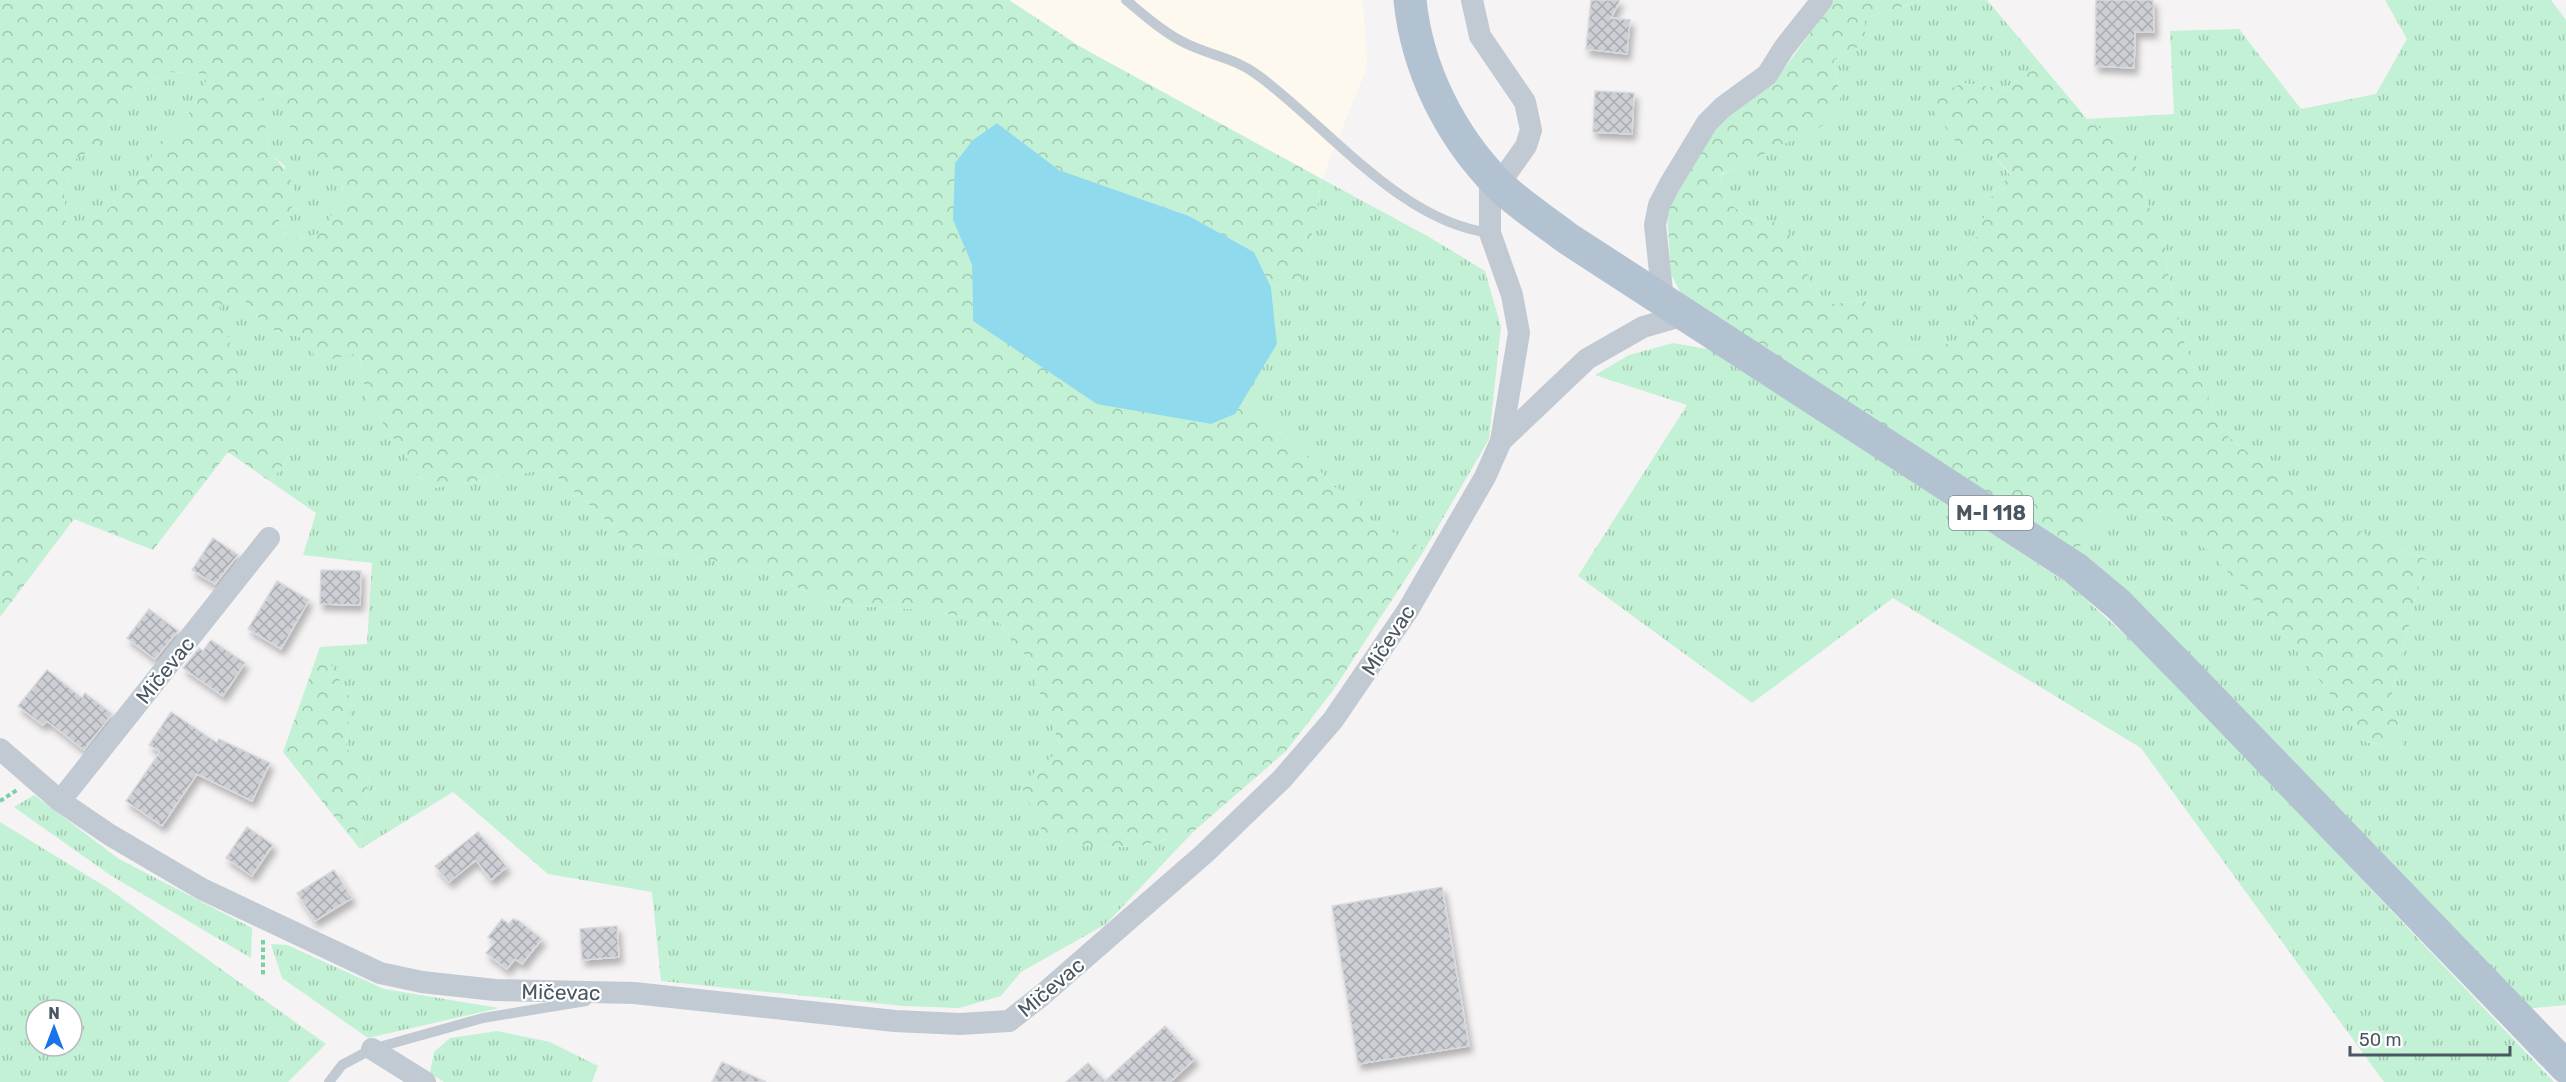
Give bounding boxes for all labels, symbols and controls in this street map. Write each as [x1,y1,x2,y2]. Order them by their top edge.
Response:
road number: M-I 118 [1949,496,2033,530]
street label: Mičevac [1356,600,1420,680]
street label: Mičevac [130,631,200,709]
street label: Mičevac [1013,952,1089,1022]
street label: Mičevac [521,979,601,1005]
north arrow [24,998,84,1058]
text: N [48,1004,60,1023]
scale bar [2350,1019,2510,1057]
text: 50 m [2359,1029,2402,1051]

